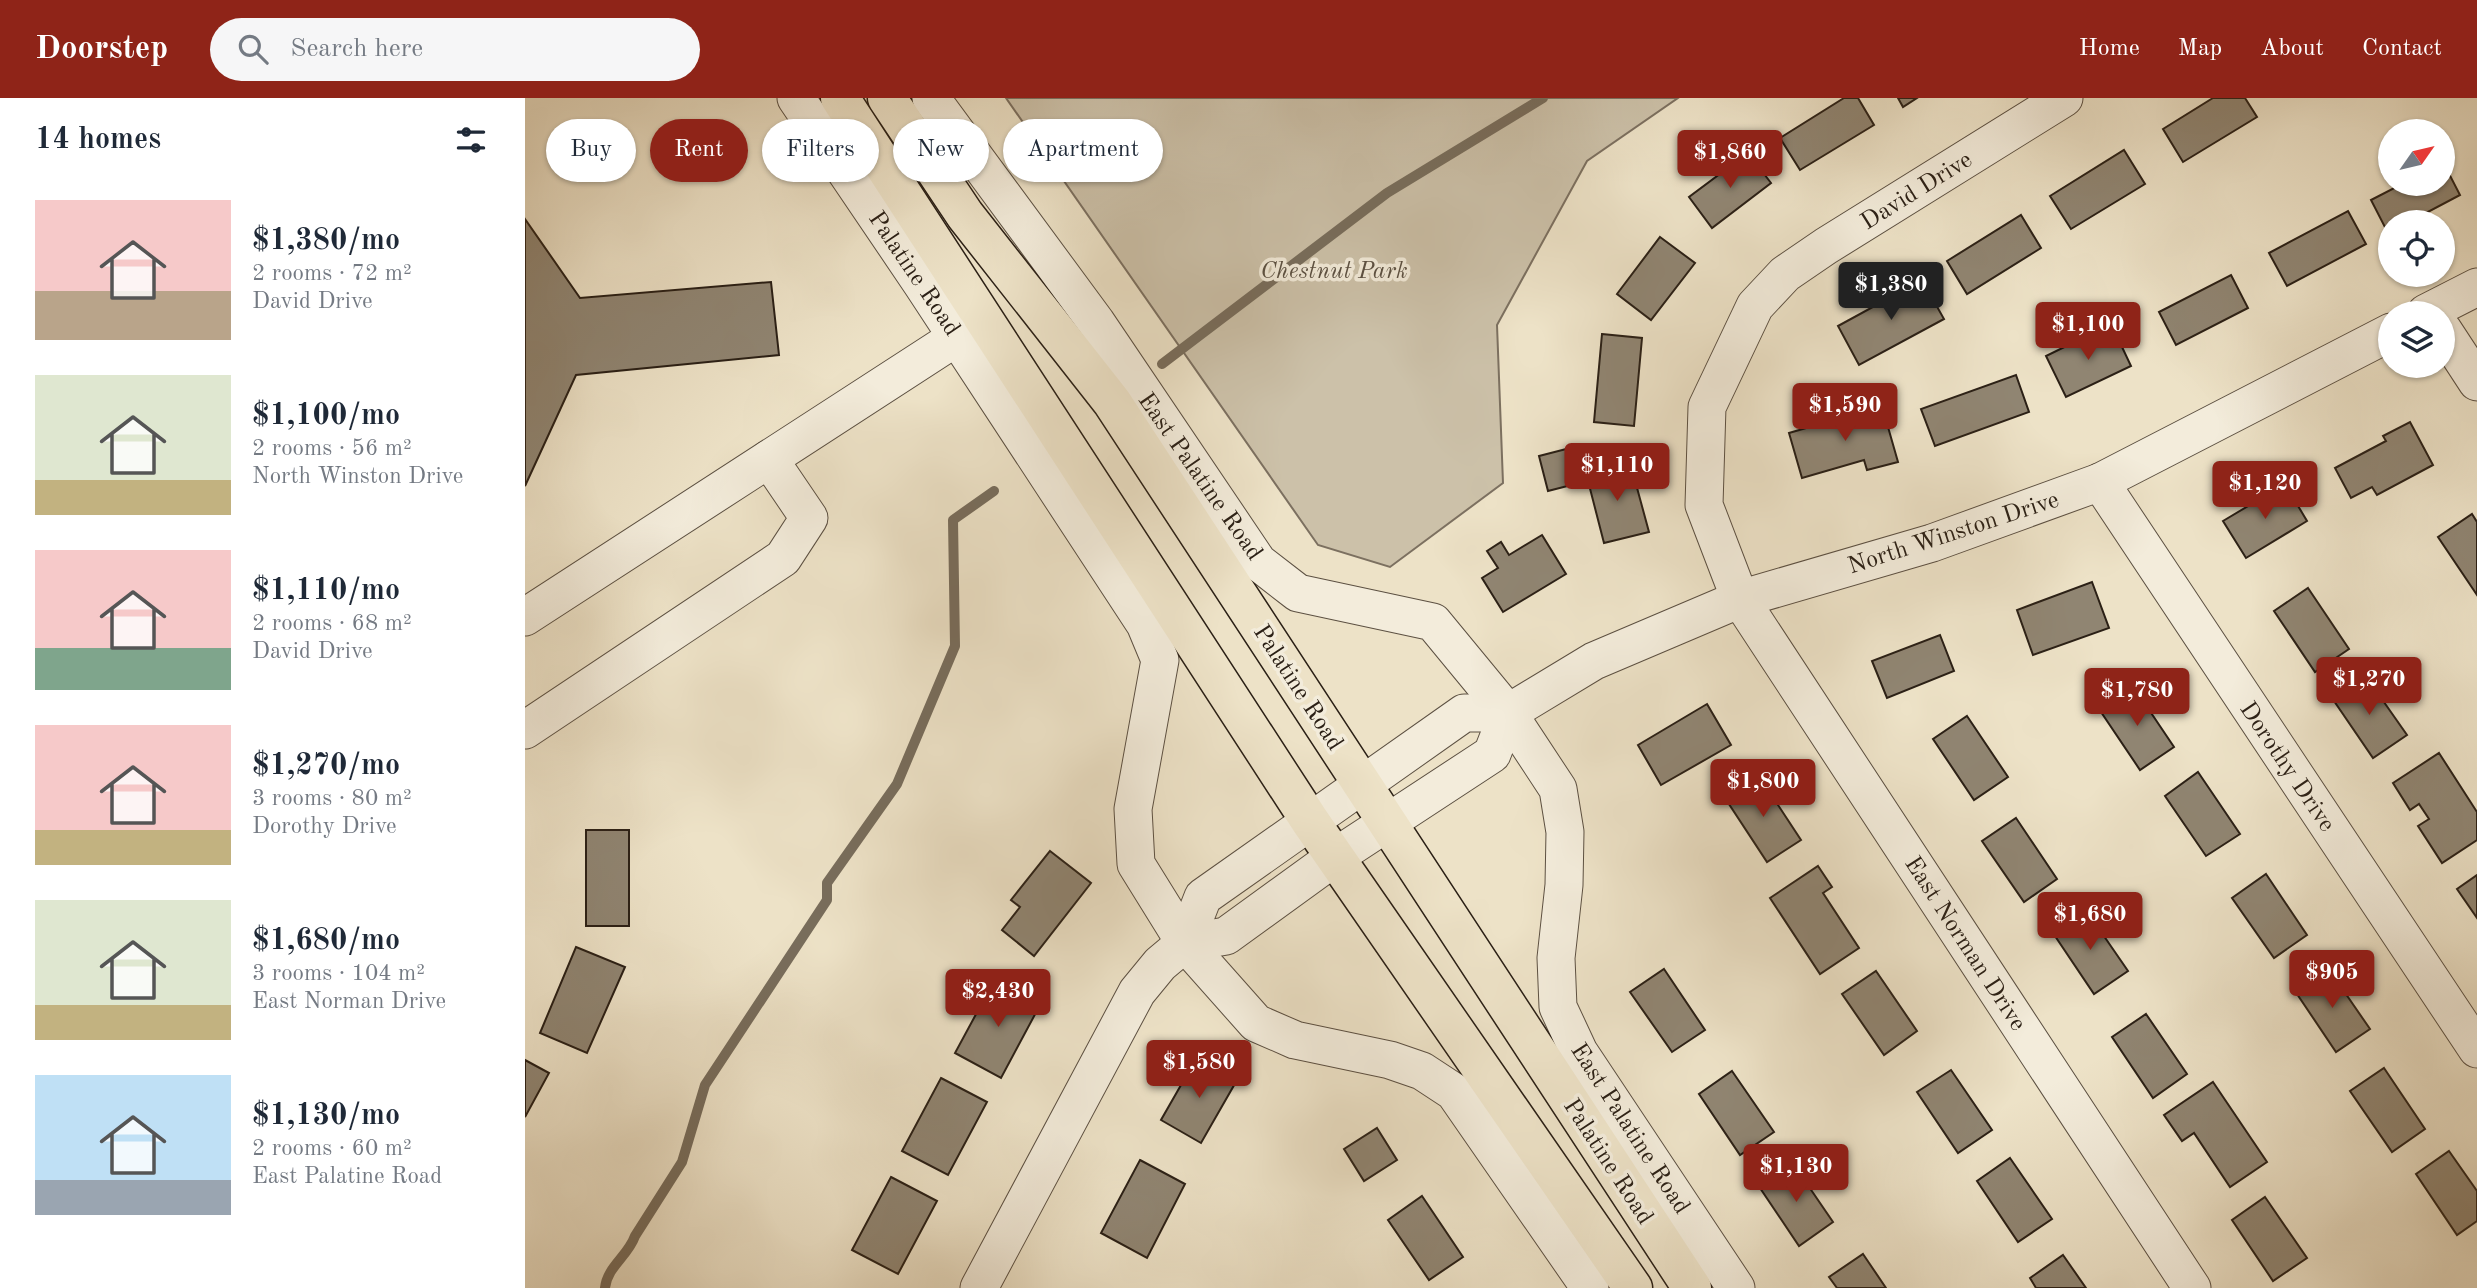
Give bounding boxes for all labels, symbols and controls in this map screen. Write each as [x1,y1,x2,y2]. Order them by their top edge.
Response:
search box [210,18,700,81]
icon: search [234,30,272,68]
text: Doorstep [35,33,168,66]
text: Search here [290,36,423,62]
text: Home [2079,37,2140,61]
text: Map [2178,37,2222,61]
text: About [2260,37,2324,61]
text: Contact [2362,37,2442,61]
chip: Buy [546,119,636,182]
chip: Rent [650,119,748,182]
chip: Filters [762,119,879,182]
chip: New [893,119,989,182]
chip: Apartment [1003,119,1163,182]
north arrow [2378,119,2455,196]
map controls [2378,119,2455,378]
icon: filters [452,121,490,159]
text: 14 homes [35,125,161,155]
pin: $1,860 [1673,130,1787,190]
text: $1,860 [1693,141,1767,164]
street label: David Drive [1857,148,1977,235]
street label: Palatine Road [863,207,964,341]
button: locate [2378,210,2455,287]
text: $1,380/mo [252,226,400,256]
icon: home [91,228,175,312]
park label: Chestnut Park [1260,260,1408,284]
text: 2 rooms · 72 m² [252,262,412,285]
pin: $1,380 [1834,262,1948,322]
text: $1,380 [1854,273,1928,296]
text: David Drive [252,290,373,313]
button: layers [2378,301,2455,378]
pin: $1,100 [2031,302,2145,362]
text: $1,100 [2051,313,2125,336]
pin: $1,590 [1788,384,1902,443]
street label: East Palatine Road [1133,389,1266,565]
text: $1,590 [1808,394,1882,417]
text: $1,100/mo [252,401,400,431]
icon: home [91,403,175,487]
text: 2 rooms · 56 m² [252,437,412,460]
pin: $1,110 [1560,444,1674,503]
text: $1,110 [1580,454,1654,477]
pin: $1,120 [2208,462,2322,521]
text: North Winston Drive [252,465,463,488]
text: $1,120 [2228,472,2302,495]
street label: North Winston Drive [1845,488,2062,579]
text: $1,110/mo [252,576,400,606]
icon: home [91,578,175,662]
text: 2 rooms · 68 m² [252,612,412,635]
street label: Palatine Road [1248,621,1347,755]
text: David Drive [252,640,373,663]
pin: $1,270 [2312,658,2426,717]
pin: $1,780 [2080,668,2194,728]
text: $1,270 [2332,668,2406,691]
text: $1,780 [2100,679,2174,702]
street label: Dorothy Drive [2234,698,2338,836]
text: $1,270/mo [252,751,400,781]
icon: home [91,753,175,837]
pin: $1,800 [1706,760,1820,819]
text: $1,800 [1726,770,1800,793]
text: 3 rooms · 80 m² [252,787,412,810]
text: Dorothy Drive [252,815,397,838]
street label: East Norman Drive [1899,853,2030,1036]
pin: $1,680 [2033,892,2147,952]
text: $1,680 [2053,903,2127,926]
text: $1,680/mo [252,926,400,956]
icon: home [91,928,175,1012]
pin: $905 [2291,950,2373,1010]
text: $905 [2305,961,2359,984]
text: 3 rooms · 104 m² [252,962,425,985]
pin: $2,430 [941,970,1055,1029]
text: $2,430 [961,980,1035,1003]
text: East Norman Drive [252,990,446,1013]
street label: East Palatine Road [1565,1037,1697,1219]
pin: $1,580 [1142,1040,1256,1100]
text: $1,580 [1162,1051,1236,1074]
street label: Palatine Road [1558,1093,1660,1229]
text: $1,130/mo [252,1101,400,1131]
icon: home [91,1103,175,1187]
text: 2 rooms · 60 m² [252,1137,412,1160]
pin: $1,130 [1739,1144,1853,1204]
text: $1,130 [1759,1155,1833,1178]
text: East Palatine Road [252,1165,442,1188]

